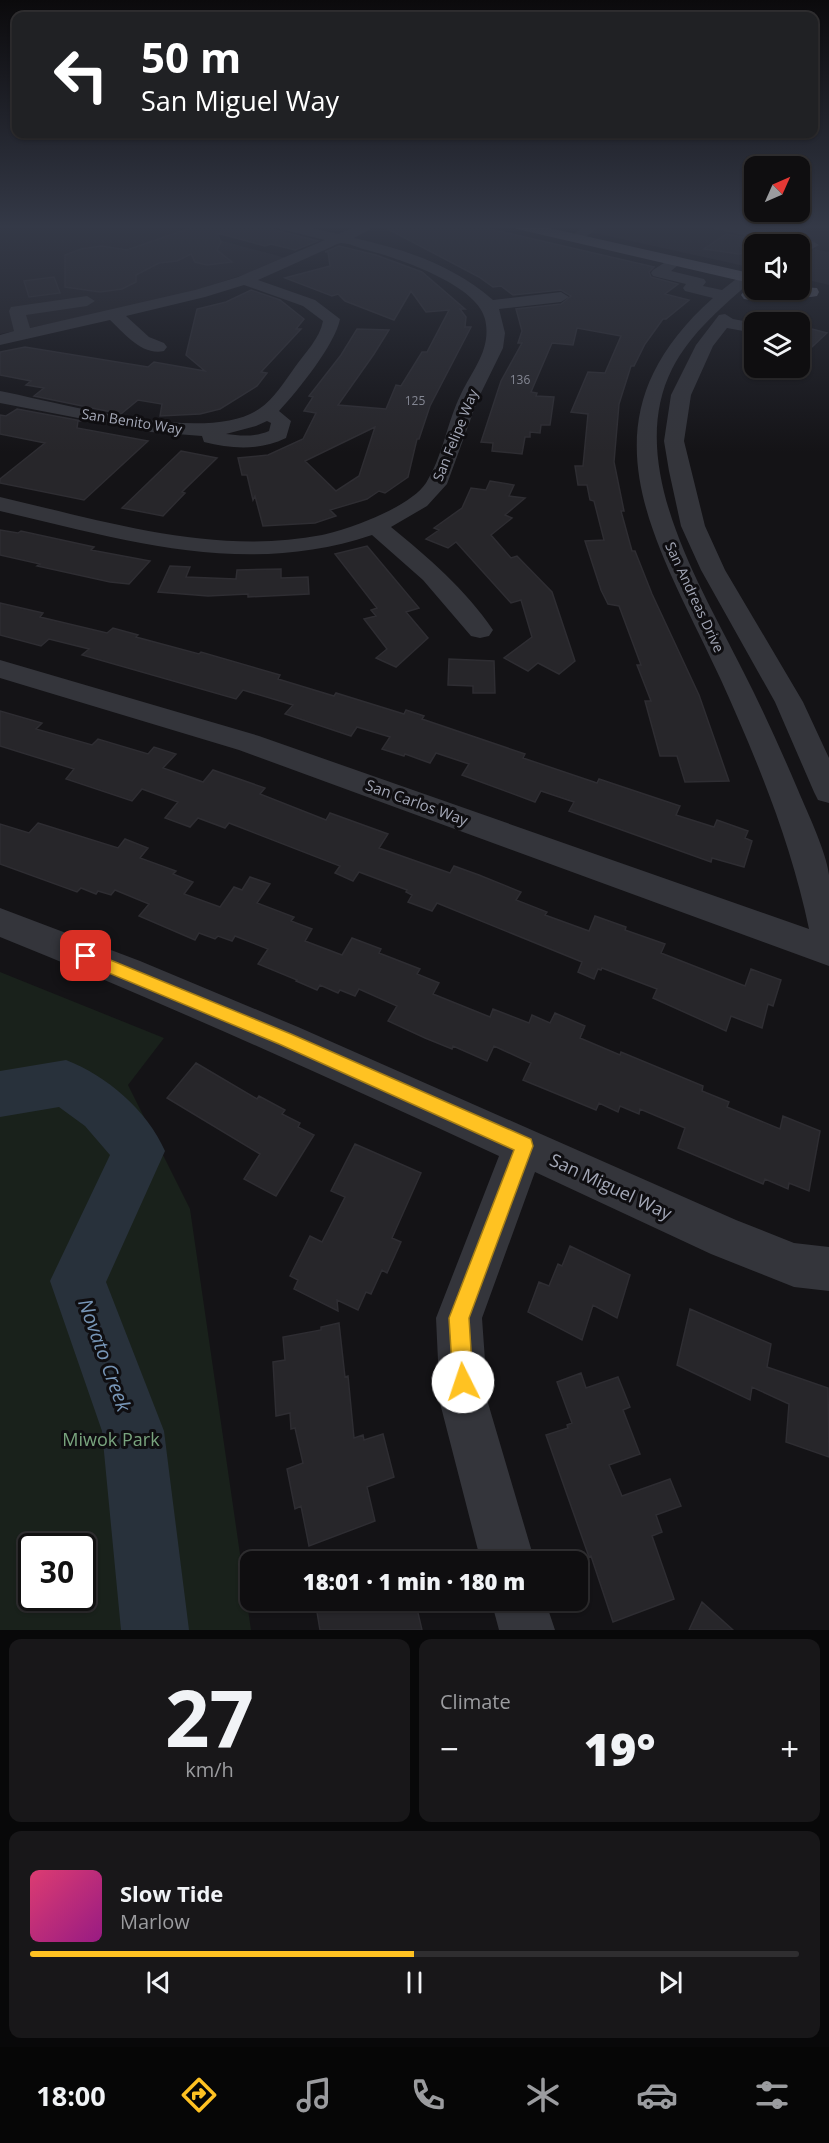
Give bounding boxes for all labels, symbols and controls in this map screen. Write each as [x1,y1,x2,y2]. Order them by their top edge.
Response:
text: 50 m [141,28,241,85]
icon: left [42,36,120,114]
text: San Miguel Way [141,82,339,119]
north arrow [744,156,810,222]
map controls [744,156,810,378]
button: sound [744,234,810,300]
button: layers [744,312,810,378]
house number: 136 [510,371,530,388]
street label: San Felipe Way [428,385,482,484]
house number: 125 [405,392,425,409]
street label: San Benito Way [80,404,185,438]
street label: San Andreas Drive [661,539,729,655]
street label: San Carlos Way [363,774,471,830]
pin [60,930,111,981]
icon: arrive [69,939,102,972]
street label: San Miguel Way [546,1147,677,1225]
water label: Novato Creek [72,1295,138,1416]
position arrow [431,1350,495,1414]
park label: Miwok Park [62,1427,160,1451]
speed limit sign: 30 [18,1533,96,1611]
text: 18:01 · 1 min · 180 m [303,1566,525,1596]
text: 27 [165,1664,254,1770]
text: Climate [440,1688,511,1715]
text: 19° [584,1718,655,1779]
text: − [440,1726,459,1771]
text: + [780,1726,799,1771]
text: km/h [185,1756,234,1783]
text: Slow Tide [120,1878,223,1908]
text: Marlow [120,1908,190,1935]
icon: previous [142,1966,175,1999]
icon: pause [398,1966,431,1999]
icon: next [654,1966,687,1999]
icon: directions [178,2074,220,2116]
icon: music [293,2074,335,2116]
icon: phone [407,2074,449,2116]
icon: climate [522,2074,564,2116]
icon: car [636,2074,678,2116]
icon: filters [751,2074,793,2116]
text: 18:00 [36,2077,106,2114]

